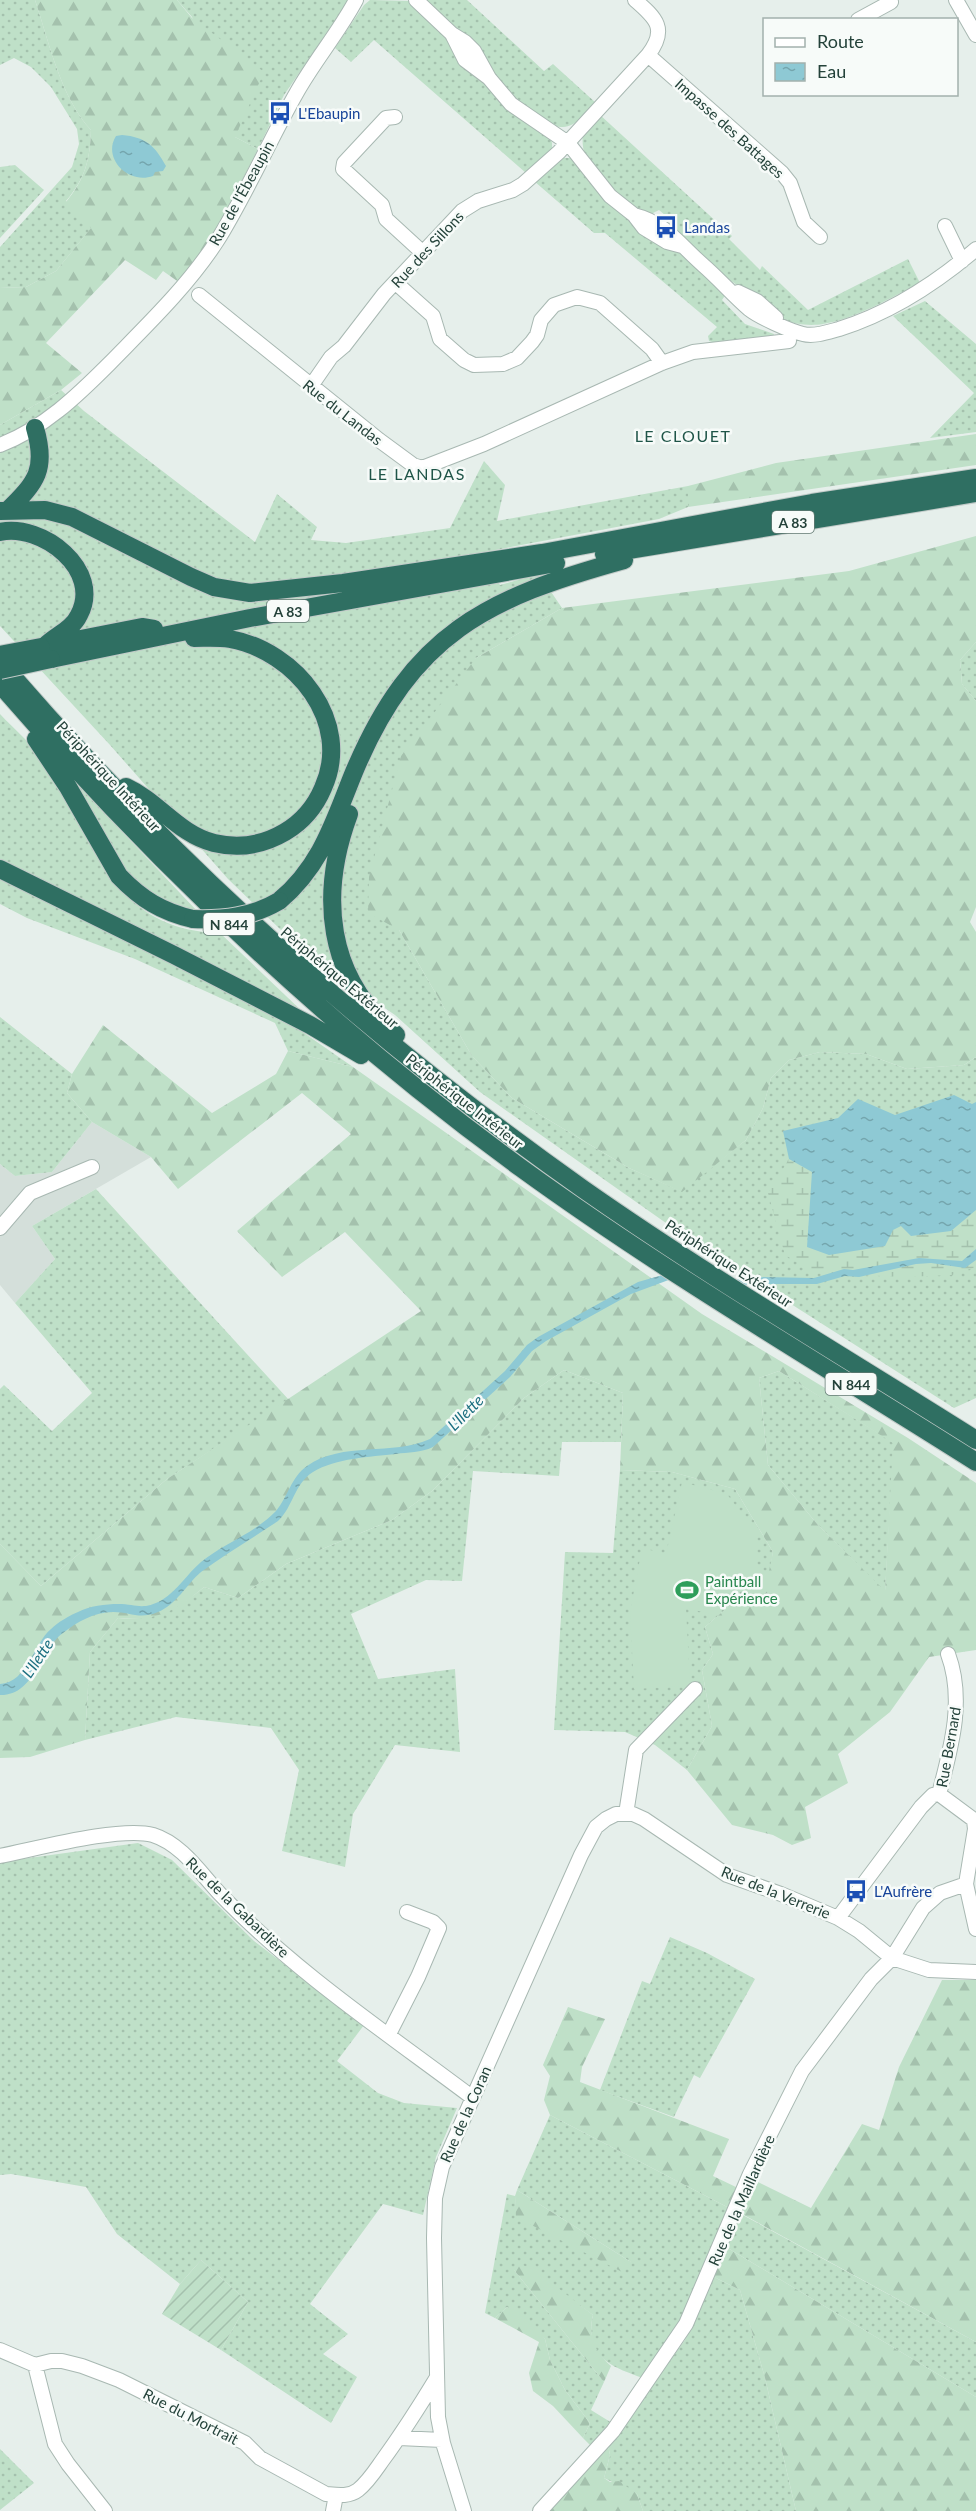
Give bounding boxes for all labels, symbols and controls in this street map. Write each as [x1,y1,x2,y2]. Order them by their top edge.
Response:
legend [763,18,958,96]
text: Route [817,30,864,52]
text: Eau [817,60,846,82]
street label: Impasse des Battages [672,74,788,182]
bus stop icon: L'Ebaupin [267,100,293,126]
place label: L'Ebaupin [298,104,360,122]
street label: Rue de l'Ébeaupin [205,137,277,249]
street label: Rue des Sillons [387,207,467,291]
bus stop icon: Landas [653,214,679,240]
place label: Landas [684,218,730,236]
street label: Rue du Landas [300,375,386,449]
district label: LE CLOUET [635,426,731,445]
district label: LE LANDAS [368,464,466,483]
road number: A 83 [772,511,814,533]
road number: A 83 [267,600,309,622]
street label: Périphérique Intérieur [53,717,165,835]
road number: N 844 [204,913,254,935]
street label: Périphérique Extérieur [277,923,403,1032]
street label: Périphérique Intérieur [403,1049,528,1153]
street label: Périphérique Extérieur [662,1215,796,1311]
road number: N 844 [826,1373,876,1395]
water label: L'Ilette [443,1390,487,1434]
place label: Paintball Expérience [705,1572,778,1607]
sports icon: Paintball Expérience [674,1577,700,1603]
water label: L'Ilette [17,1635,57,1681]
street label: Rue Bernard [932,1705,964,1789]
street label: Rue de la Gabardière [183,1853,293,1961]
street label: Rue de la Verrerie [719,1862,833,1922]
bus stop icon: L'Aufrère [843,1878,869,1904]
place label: L'Aufrère [874,1882,932,1900]
street label: Rue de la Coran [436,2063,494,2165]
street label: Rue de la Maillardière [704,2132,778,2268]
street label: Rue du Mortrait [140,2384,242,2448]

